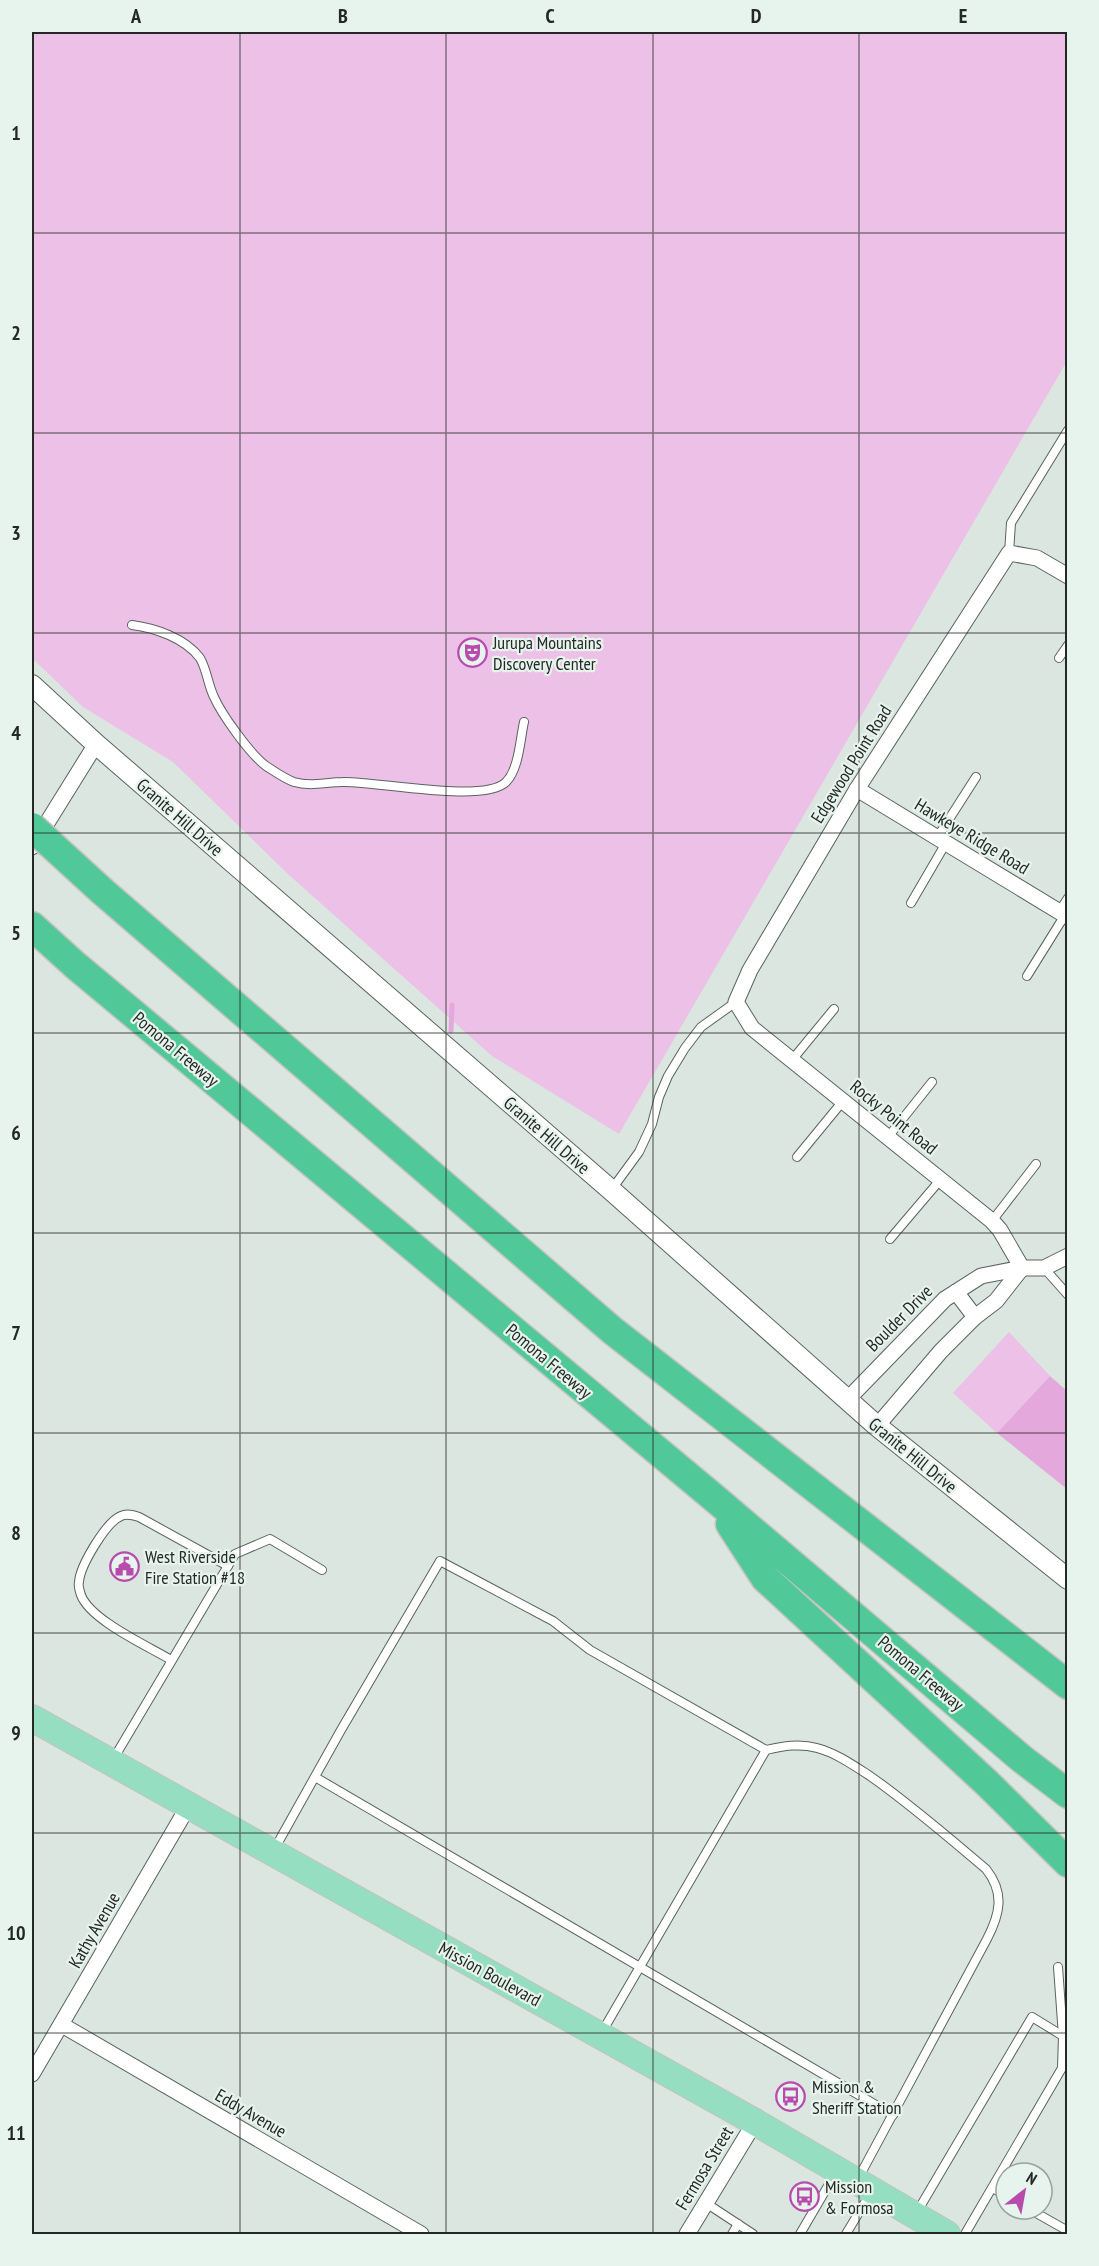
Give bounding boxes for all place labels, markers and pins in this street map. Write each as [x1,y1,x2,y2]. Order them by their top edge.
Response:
place label: Jurupa Mountains Discovery Center [492,631,602,675]
theatre icon: Jurupa Mountains Discovery Center [456,636,488,668]
place label: West Riverside Fire Station #18 [145,1545,245,1589]
public building icon: West Riverside Fire Station #18 [108,1550,140,1582]
place label: Mission & Sheriff Station [812,2075,901,2119]
bus stop icon: Mission & Sheriff Station [775,2080,807,2112]
place label: Mission & Formosa [825,2175,894,2219]
bus stop icon: Mission & Formosa [788,2180,820,2212]

